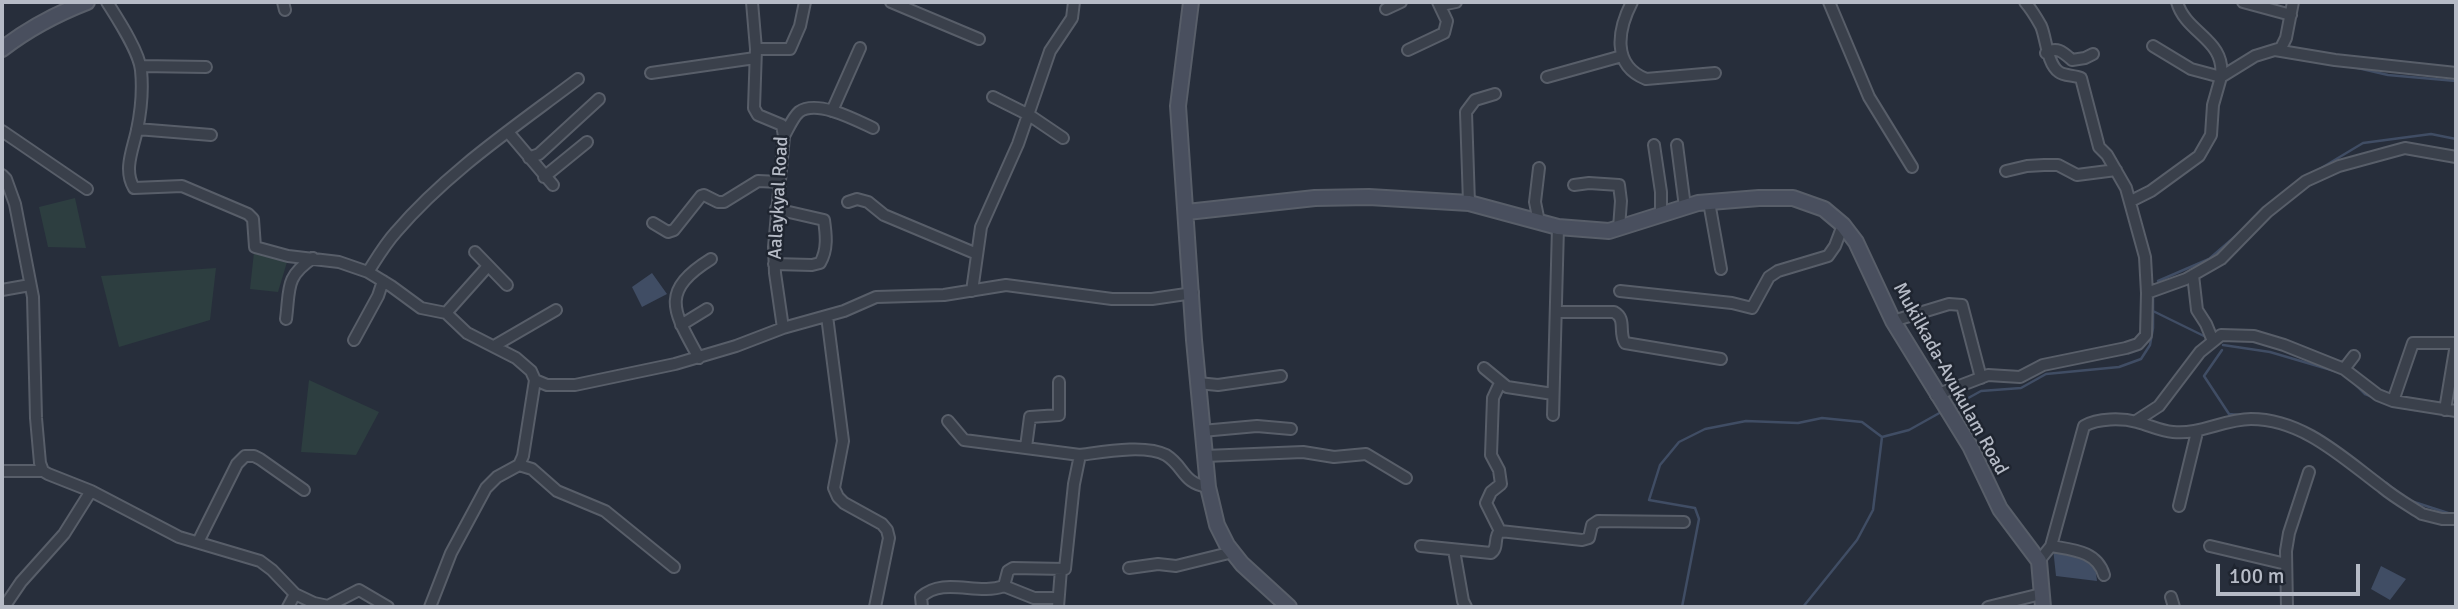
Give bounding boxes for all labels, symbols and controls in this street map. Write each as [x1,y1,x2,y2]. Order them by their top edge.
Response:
street label: Aalaykyal Road [764,136,794,260]
street label: Mukilkada-Avukulam Road [1888,279,2012,479]
scale bar [2220,550,2364,594]
text: 100 m [2229,563,2284,589]

